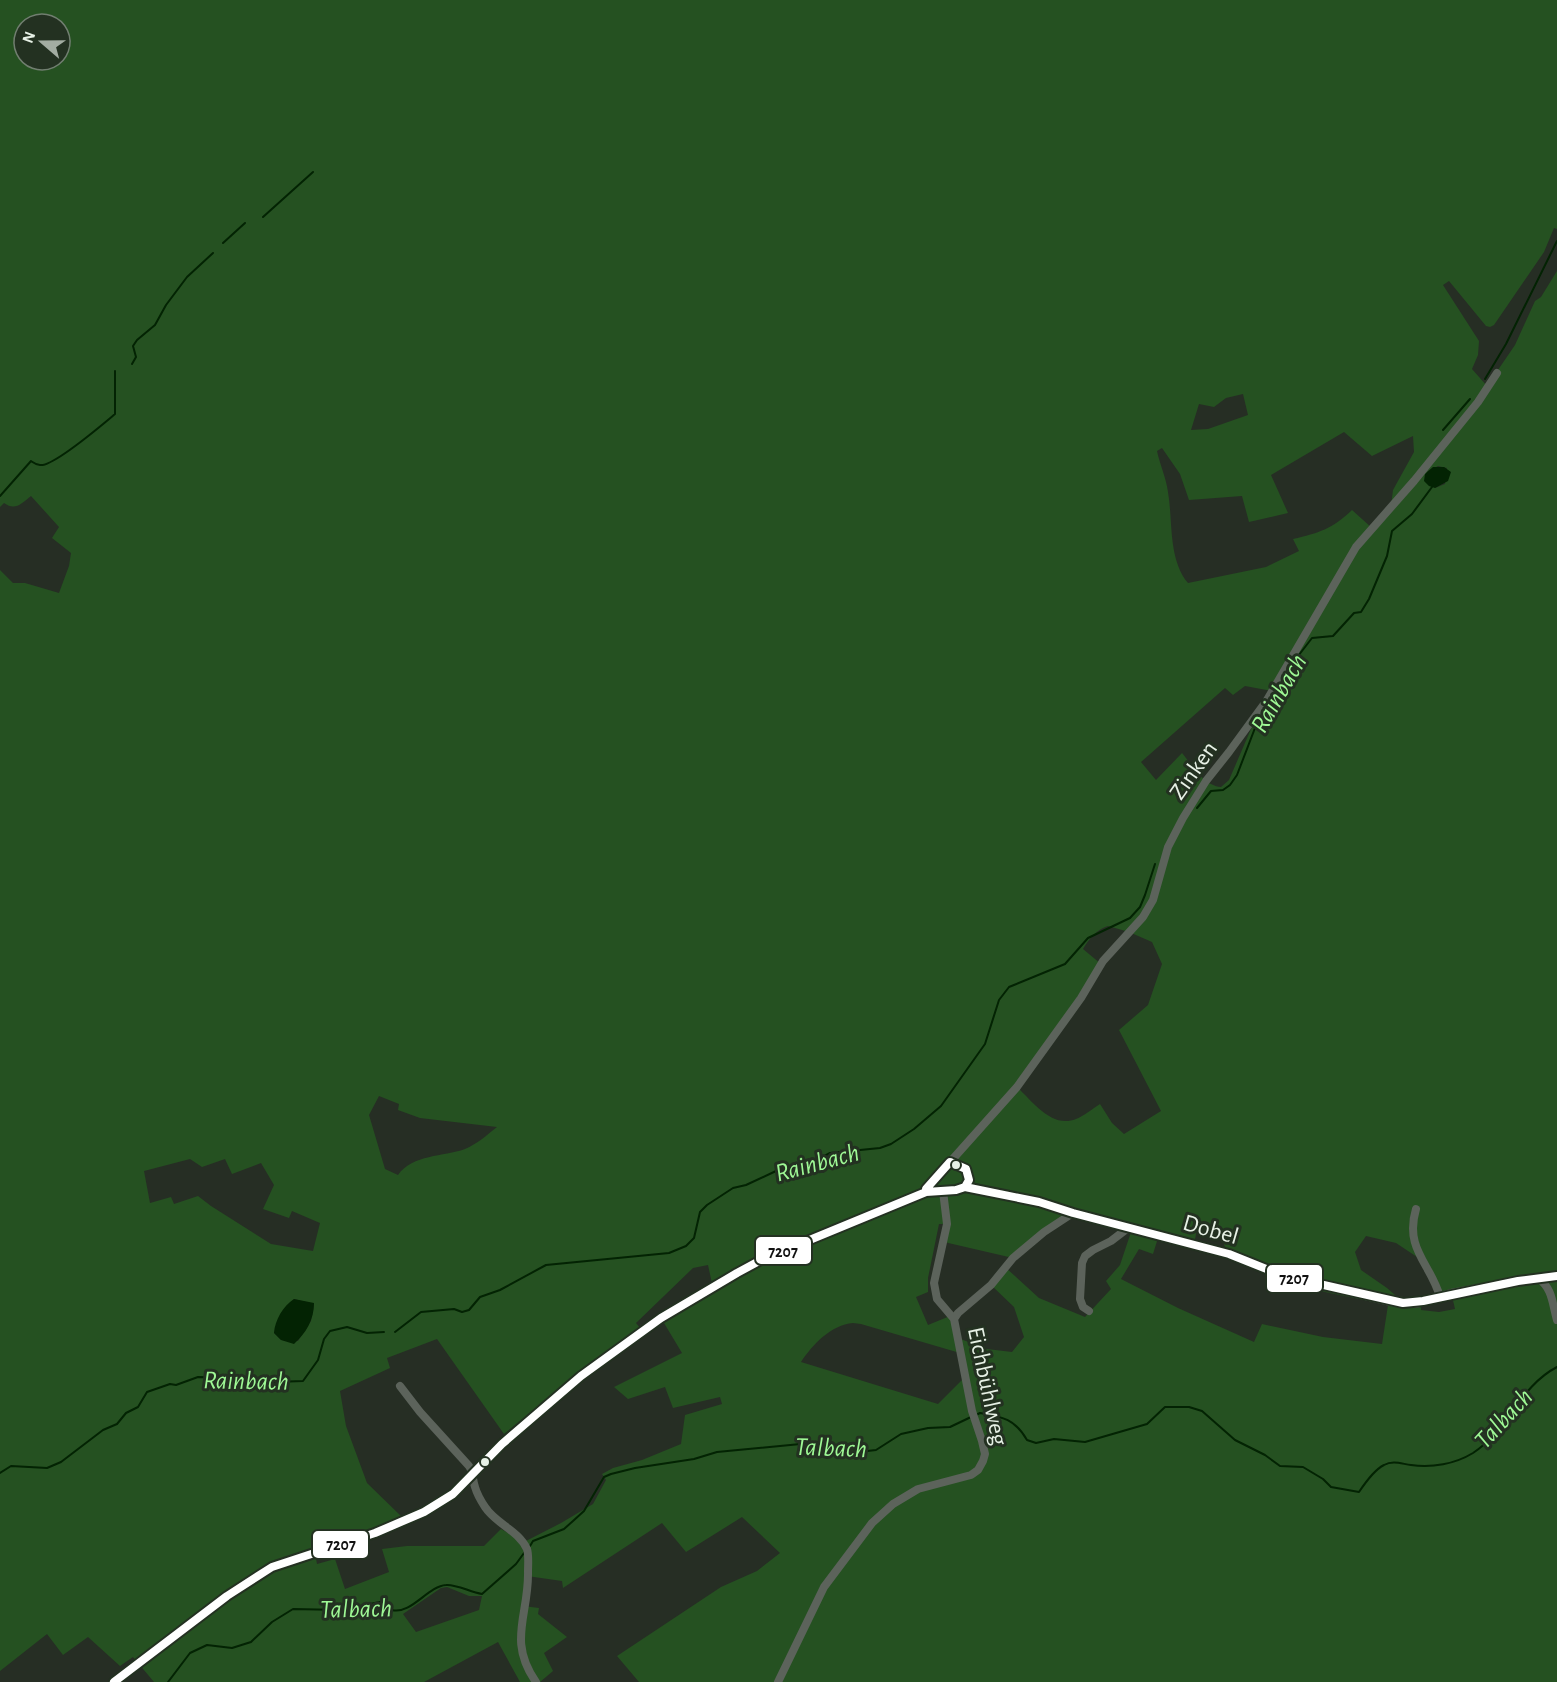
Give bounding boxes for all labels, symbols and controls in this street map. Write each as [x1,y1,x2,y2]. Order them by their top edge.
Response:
north arrow [12,12,72,72]
text: N [19,29,38,45]
water label: Rainbach [1246,650,1312,737]
street label: Zinken [1165,737,1222,804]
water label: Rainbach [772,1139,862,1187]
unlabelled marker [950,1159,962,1171]
street label: Dobel [1180,1211,1241,1249]
line badge: 7207 [755,1236,812,1265]
text: 7207 [768,1244,798,1260]
line badge: 7207 [1266,1264,1323,1293]
text: 7207 [1279,1271,1309,1287]
street label: Eichbühlweg [963,1325,1011,1448]
water label: Rainbach [203,1367,289,1395]
water label: Talbach [1470,1383,1538,1454]
water label: Talbach [794,1434,867,1462]
unlabelled marker [479,1456,491,1468]
line badge: 7207 [312,1530,369,1559]
text: 7207 [326,1537,356,1553]
water label: Talbach [320,1595,392,1623]

